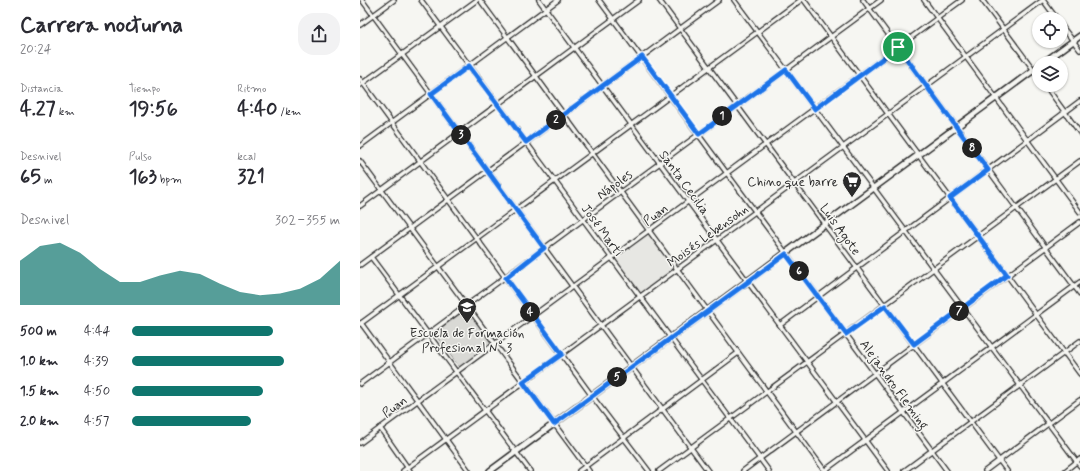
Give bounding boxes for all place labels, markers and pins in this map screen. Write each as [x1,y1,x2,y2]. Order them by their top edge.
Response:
pin [881,30,915,64]
pin: 1 [712,106,732,126]
pin: 2 [546,110,566,130]
pin: 3 [451,125,471,145]
pin: 8 [962,138,982,158]
supermarket icon: Chino que barre [841,170,863,198]
place label: Chino que barre [747,174,838,191]
pin: 6 [789,261,809,281]
school or university icon: Escuela de Formación Profesional N° 3 [456,296,478,324]
pin: 7 [949,301,969,321]
pin: 4 [520,302,540,322]
place label: Escuela de Formación Profesional N° 3 [410,325,524,357]
pin: 5 [607,367,627,387]

